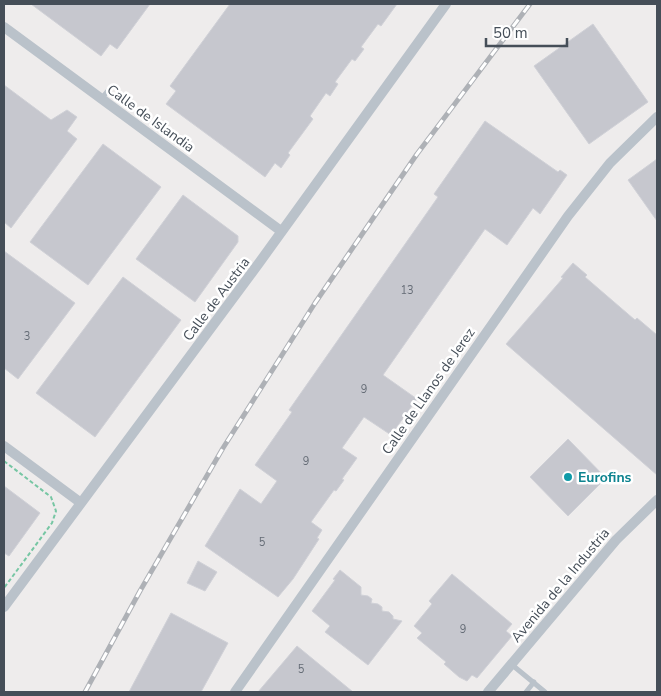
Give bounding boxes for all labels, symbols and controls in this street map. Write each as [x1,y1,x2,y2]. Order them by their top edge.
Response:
scale bar [486,15,567,47]
text: 50 m [493,23,528,43]
street label: Calle de Islandia [103,80,198,157]
street label: Calle de Austria [179,253,254,345]
house number: 13 [400,283,414,298]
street label: Calle de Llanos de Jerez [378,324,480,458]
house number: 3 [24,329,30,344]
house number: 9 [361,382,367,397]
house number: 9 [303,454,309,469]
place label: Eurofins [578,468,632,487]
marker: Eurofins [562,471,574,483]
street label: Avenida de la Industria [507,524,614,647]
house number: 5 [259,535,266,550]
house number: 9 [460,622,466,637]
house number: 5 [298,662,305,677]

